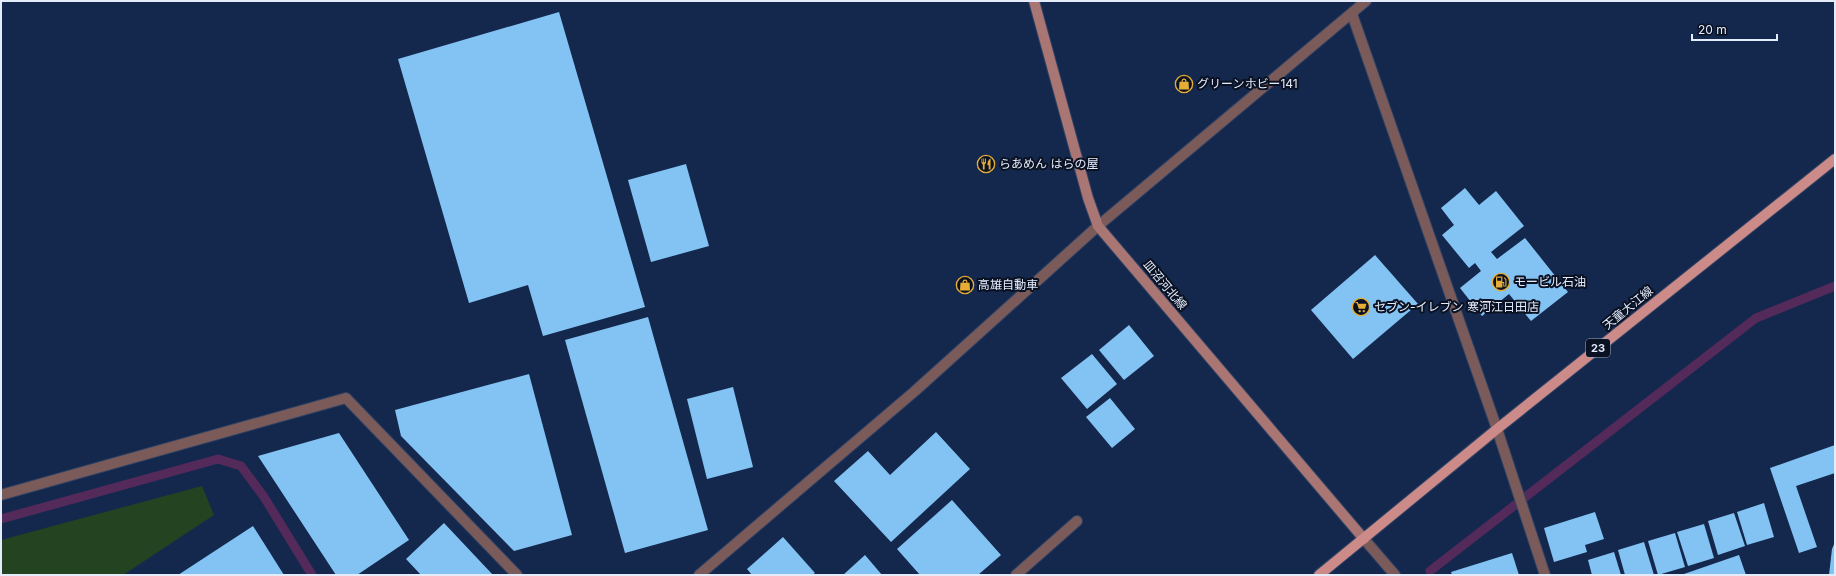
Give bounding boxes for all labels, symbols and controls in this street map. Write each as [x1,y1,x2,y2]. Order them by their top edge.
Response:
scale bar [1692,16,1777,42]
text: 20 m [1698,22,1727,37]
shop icon: グリーンホビー141 [1174,74,1194,94]
place label: グリーンホビー141 [1197,76,1298,91]
restaurant icon: らあめん はらの屋 [976,154,996,174]
place label: らあめん はらの屋 [999,156,1098,171]
street label: 皿沼河北線 [1140,257,1190,312]
fuel station icon: モービル石油 [1491,272,1511,292]
place label: モービル石油 [1514,274,1586,289]
shop icon: 高雄自動車 [955,275,975,295]
place label: 高雄自動車 [978,277,1038,292]
street label: 天童大江線 [1600,283,1656,332]
supermarket icon: セブン-イレブン 寒河江日田店 [1351,297,1371,317]
place label: セブン-イレブン 寒河江日田店 [1374,299,1539,314]
road number: 23 [1586,339,1610,357]

